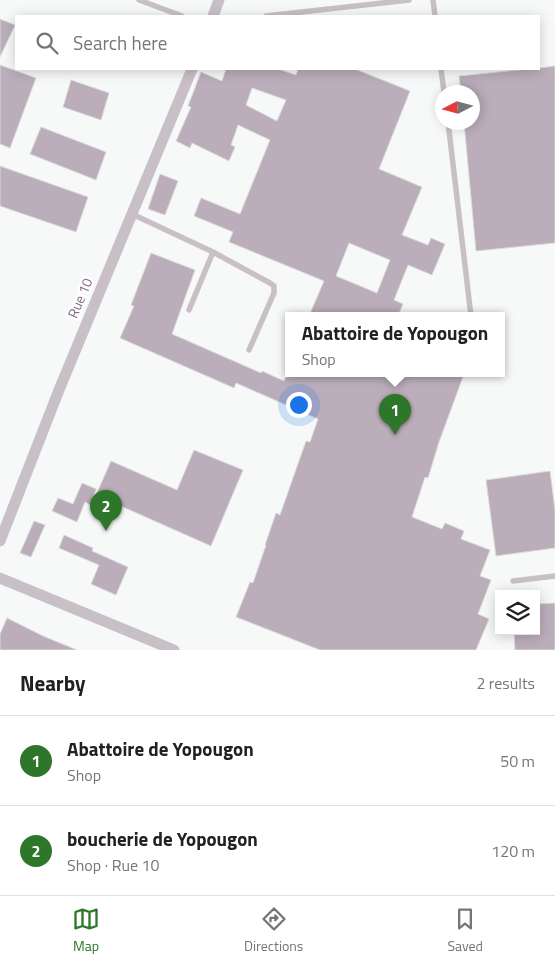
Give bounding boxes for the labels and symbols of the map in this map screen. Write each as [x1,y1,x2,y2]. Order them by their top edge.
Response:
north arrow [435,85,480,130]
street label: Rue 10 [62,274,97,321]
your location [286,392,312,418]
pin: 1 [379,394,411,435]
pin: 2 [90,490,122,531]

